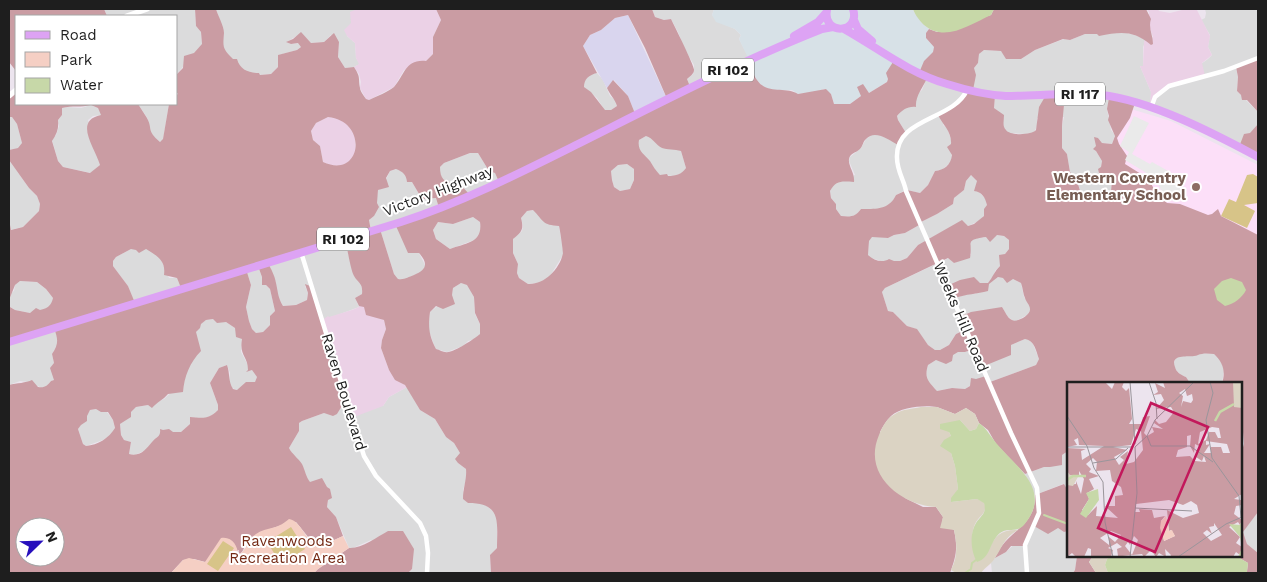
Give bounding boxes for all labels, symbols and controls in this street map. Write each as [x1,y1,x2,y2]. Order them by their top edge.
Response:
legend [15,15,178,105]
text: Road [60,26,97,44]
text: Park [60,51,93,69]
road number: RI 102 [702,58,754,82]
text: Water [60,76,103,94]
road number: RI 117 [1055,82,1105,106]
street label: Victory Highway [380,162,496,220]
place label: Western Coventry Elementary School [1046,169,1187,204]
marker: Western Coventry Elementary School [1190,181,1202,193]
road number: RI 102 [317,228,369,250]
street label: Weeks Hill Road [930,259,992,375]
street label: Raven Boulevard [318,331,370,453]
inset map [1067,382,1242,557]
north arrow [15,517,65,567]
text: N [43,529,61,545]
park label: Ravenwoods Recreation Area [229,532,345,567]

